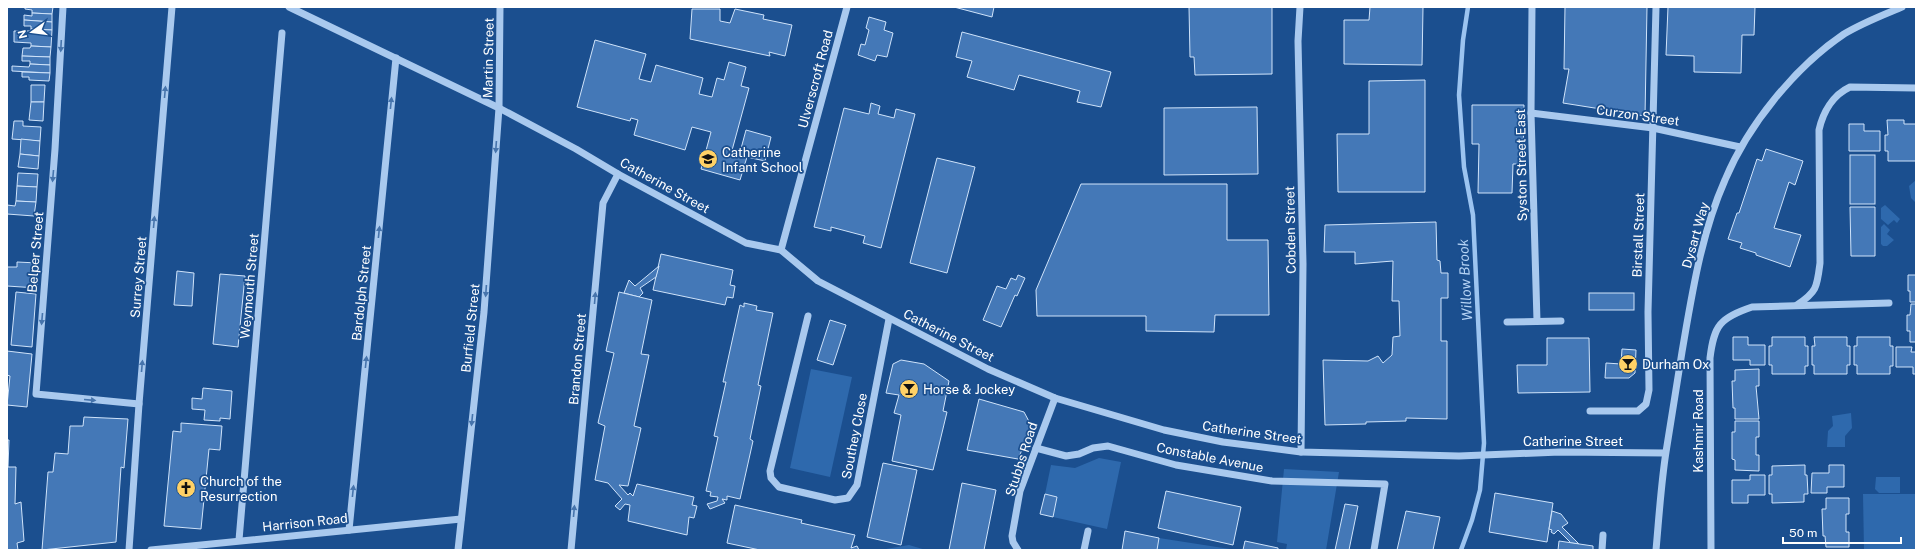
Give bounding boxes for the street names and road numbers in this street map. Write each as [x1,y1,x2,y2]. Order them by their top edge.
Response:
street label: Martin Street [480,18,497,98]
street label: Ulverscroft Road [795,28,836,130]
street label: Curzon Street [1595,102,1681,129]
street label: Syston Street East [1513,109,1530,221]
street label: Catherine Street [617,155,712,216]
street label: Cobden Street [1282,186,1299,274]
street label: Birstall Street [1630,193,1647,278]
street label: Dysart Way [1679,200,1712,270]
street label: Belper Street [24,211,47,293]
street label: Weymouth Street [237,233,262,339]
street label: Surrey Street [127,236,150,318]
street label: Bardolph Street [349,244,374,342]
street label: Burfield Street [458,283,483,373]
street label: Catherine Street [901,306,997,365]
street label: Brandon Street [566,313,589,406]
street label: Kashmir Road [1691,389,1706,473]
street label: Southey Close [839,392,870,480]
street label: Catherine Street [1201,418,1302,447]
street label: Stubbs Road [1002,420,1041,498]
street label: Catherine Street [1523,434,1623,449]
street label: Constable Avenue [1155,440,1265,475]
street label: Harrison Road [262,511,349,534]

